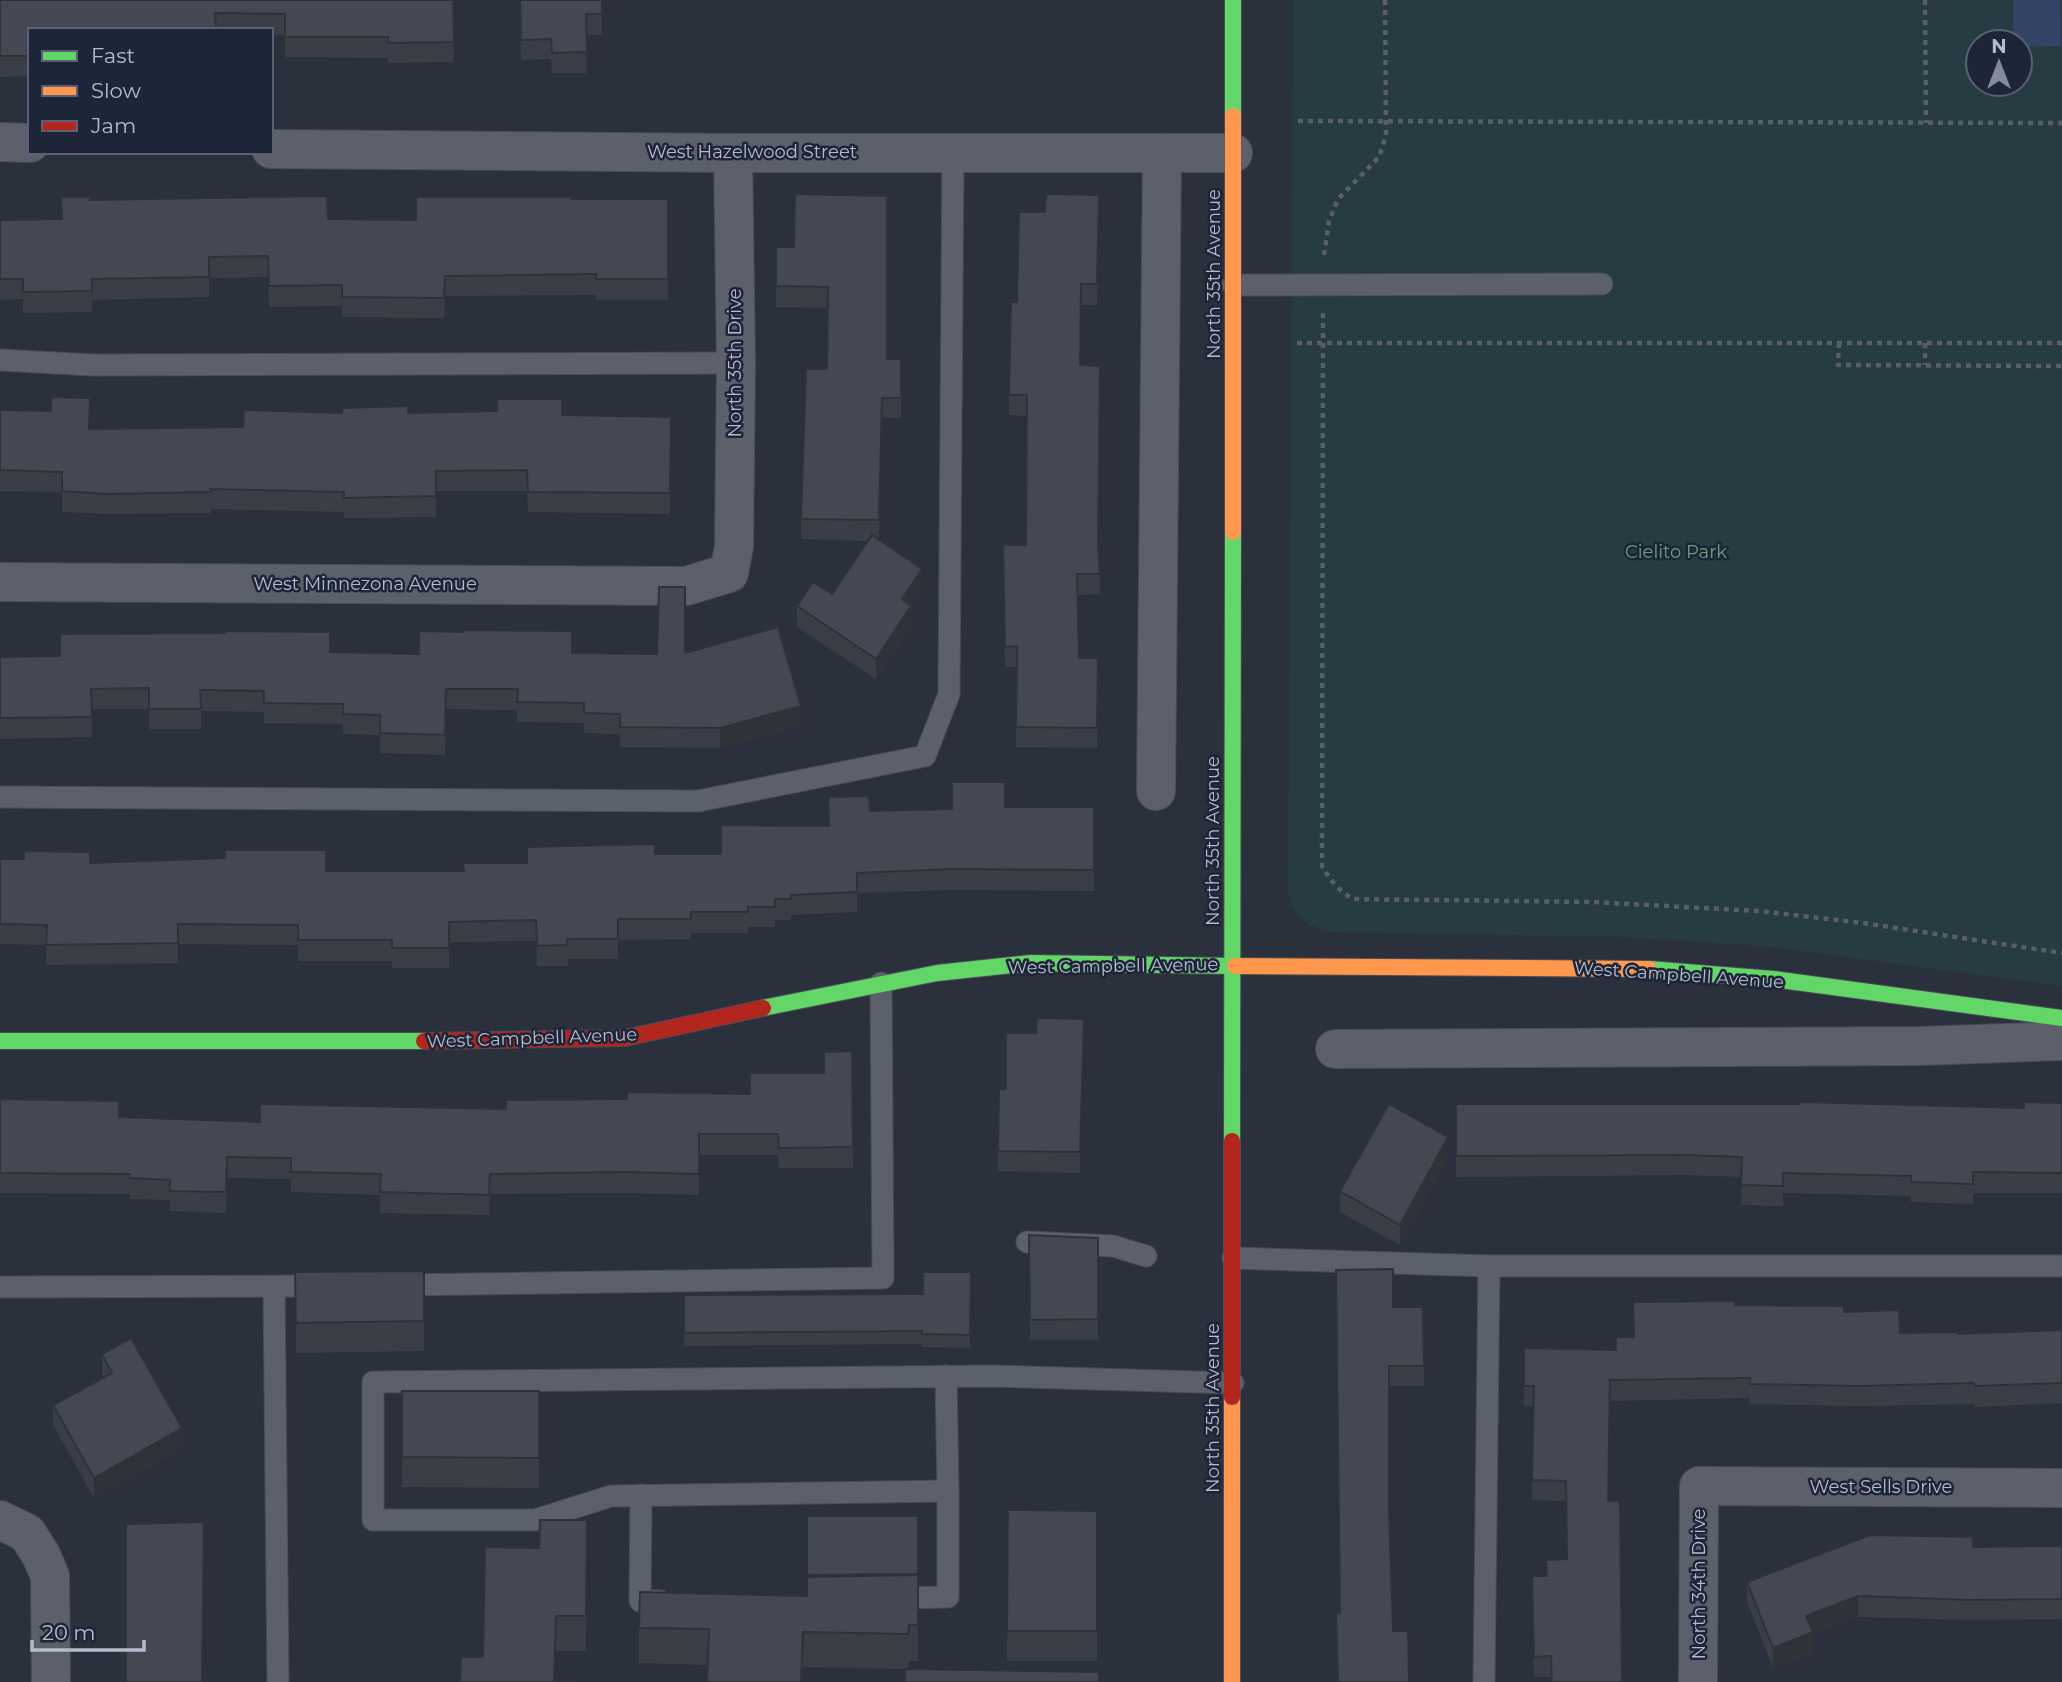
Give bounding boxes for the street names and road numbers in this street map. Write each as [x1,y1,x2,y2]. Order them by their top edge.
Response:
street label: West Hazelwood Street [647,141,857,163]
street label: North 35th Avenue [1203,189,1225,359]
street label: North 35th Drive [724,288,746,438]
street label: West Minnezona Avenue [253,573,477,595]
street label: North 35th Avenue [1202,756,1224,926]
street label: West Campbell Avenue [1008,953,1219,979]
street label: West Campbell Avenue [1573,957,1785,993]
street label: West Campbell Avenue [426,1023,638,1053]
street label: North 35th Avenue [1202,1323,1224,1493]
street label: West Sells Drive [1810,1476,1953,1498]
street label: North 34th Drive [1688,1508,1710,1660]

